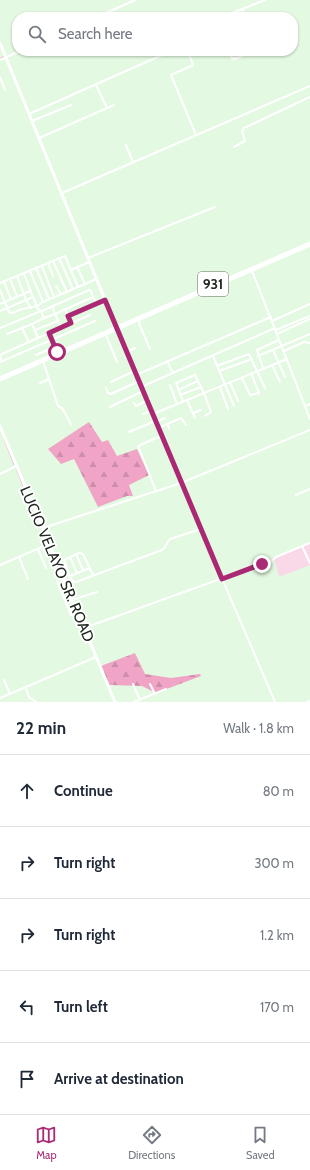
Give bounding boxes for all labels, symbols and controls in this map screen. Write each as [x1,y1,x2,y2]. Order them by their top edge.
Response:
search box [12,12,298,56]
icon: search [26,23,48,45]
text: Search here [58,25,133,43]
road number: 931 [198,272,228,296]
route start [48,343,66,361]
street label: LUCIO VELAYO SR. ROAD [16,483,98,645]
route end [253,555,271,573]
text: 22 min [16,718,66,738]
text: Walk · 1.8 km [223,720,294,736]
icon: ahead [16,780,38,802]
text: Continue [54,782,113,800]
text: 80 m [263,783,294,799]
icon: right [16,852,38,874]
text: Turn right [54,854,115,872]
text: 300 m [254,855,294,871]
icon: right [16,924,38,946]
text: Turn right [54,926,115,944]
text: 1.2 km [260,927,294,943]
icon: left [16,996,38,1018]
text: Turn left [54,998,108,1016]
text: 170 m [260,999,294,1015]
icon: arrive [16,1068,38,1090]
text: Arrive at destination [54,1070,184,1088]
tab: Map [35,1124,57,1162]
tab: Directions [128,1124,175,1162]
tab: Saved [246,1124,275,1162]

